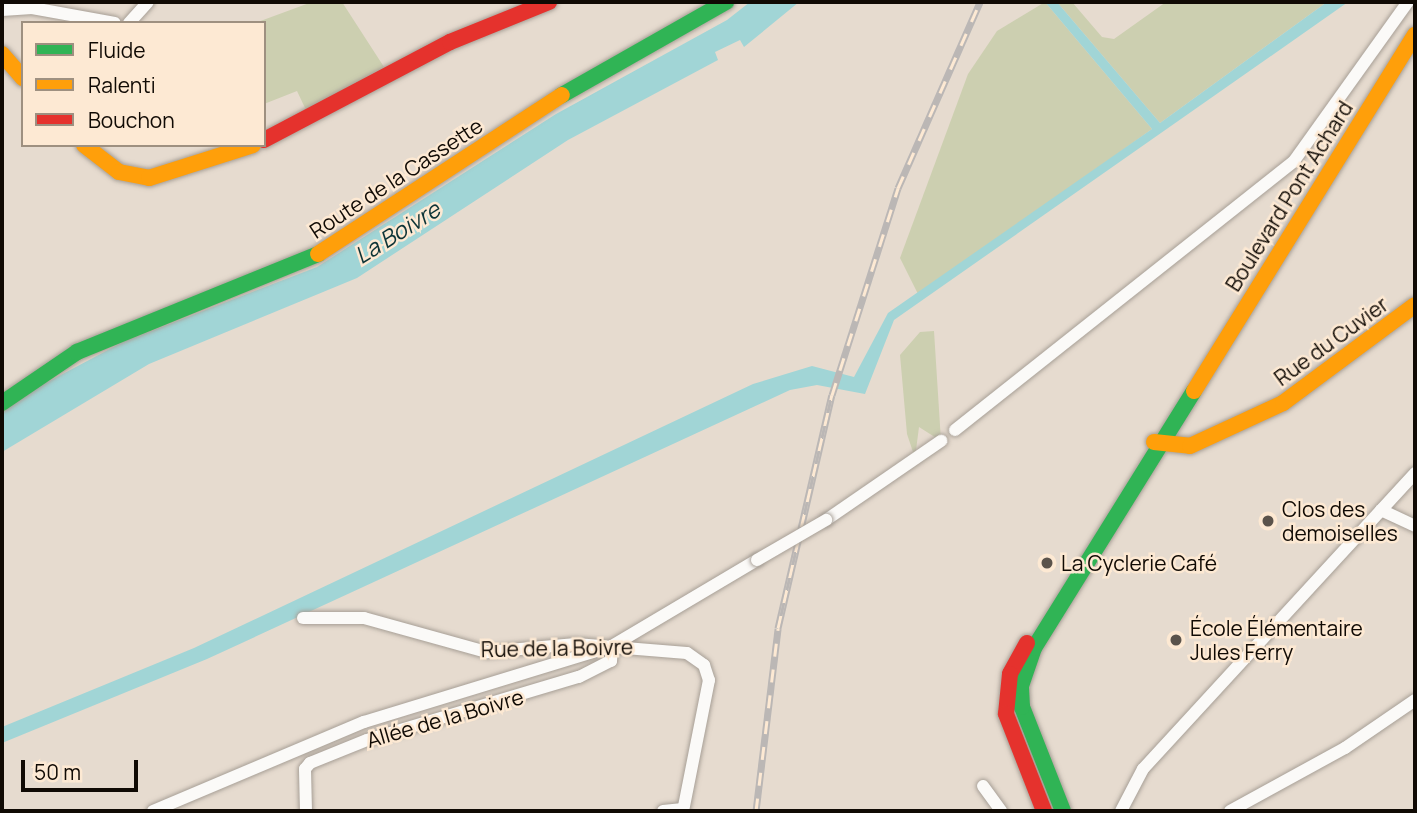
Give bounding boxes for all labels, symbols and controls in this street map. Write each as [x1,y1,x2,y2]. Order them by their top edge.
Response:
legend [21,21,266,147]
text: Fluide [88,36,146,64]
text: Ralenti [88,71,156,99]
street label: Boulevard Pont Achard [1220,96,1358,296]
text: Bouchon [88,106,175,134]
street label: Route de la Cassette [305,113,487,243]
water label: La Boivre [349,195,445,269]
street label: Rue du Cuvier [1269,291,1393,391]
place label: Clos des demoiselles [1282,496,1398,546]
marker: Clos des demoiselles [1260,513,1276,529]
place label: La Cyclerie Café [1061,550,1217,576]
marker: La Cyclerie Café [1039,555,1055,571]
place label: École Élémentaire Jules Ferry [1190,615,1363,665]
marker: École Élémentaire Jules Ferry [1168,632,1184,648]
street label: Rue de la Boivre [481,634,633,662]
street label: Allée de la Boivre [364,684,526,752]
scale bar [24,746,142,790]
text: 50 m [34,758,81,786]

